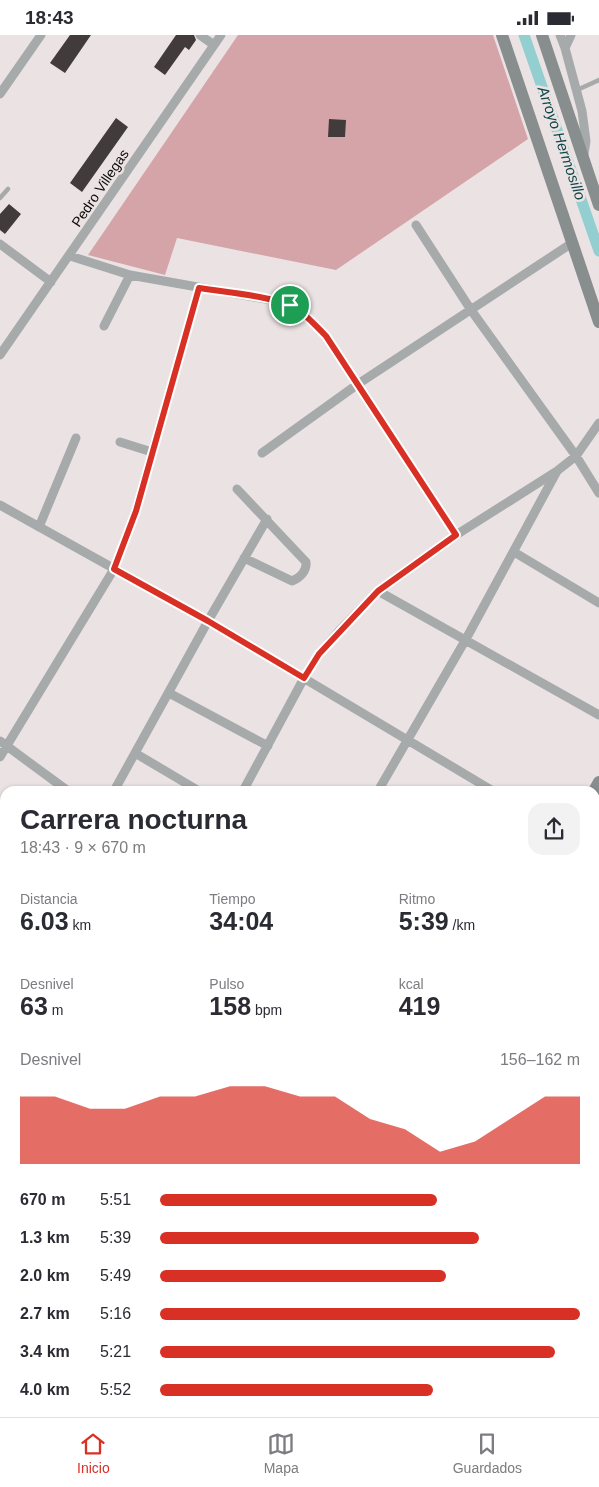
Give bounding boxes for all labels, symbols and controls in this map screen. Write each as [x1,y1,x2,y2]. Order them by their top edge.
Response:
text: 18:43 [25,7,74,28]
water label: Arroyo Hermosillo [534,83,589,202]
street label: Pedro Villegas [68,146,132,230]
pin [269,284,311,326]
icon: arrive [276,291,304,319]
button: share [528,803,580,855]
text: Carrera nocturna [20,804,247,835]
text: 18:43 · 9 × 670 m [20,839,146,856]
text: Distancia [20,891,78,907]
text: Tiempo [209,891,256,907]
text: Ritmo [399,891,435,907]
text: 6.03 [20,907,69,935]
text: 34:04 [209,907,273,935]
text: 5:39 [399,907,449,935]
text: km [69,917,91,933]
text: /km [449,917,475,933]
text: Desnivel [20,976,74,992]
text: Pulso [209,976,244,992]
text: kcal [399,976,424,992]
text: 63 [20,992,48,1020]
text: 158 [209,992,251,1020]
text: 419 [399,992,440,1020]
text: m [48,1002,63,1018]
text: bpm [251,1002,282,1018]
text: Desnivel [20,1051,81,1068]
text: 156–162 m [500,1051,580,1068]
text: 670 m [20,1191,65,1208]
text: 5:51 [100,1191,131,1208]
text: 1.3 km [20,1229,70,1246]
text: 5:39 [100,1229,131,1246]
text: 2.0 km [20,1267,70,1284]
text: 5:49 [100,1267,131,1284]
text: 2.7 km [20,1305,70,1322]
text: 5:16 [100,1305,131,1322]
text: 3.4 km [20,1343,70,1360]
text: 5:21 [100,1343,131,1360]
text: 4.0 km [20,1381,70,1398]
text: 5:52 [100,1381,131,1398]
tab: Inicio [77,1430,110,1476]
tab: Mapa [264,1430,299,1476]
tab: Guardados [453,1430,522,1476]

